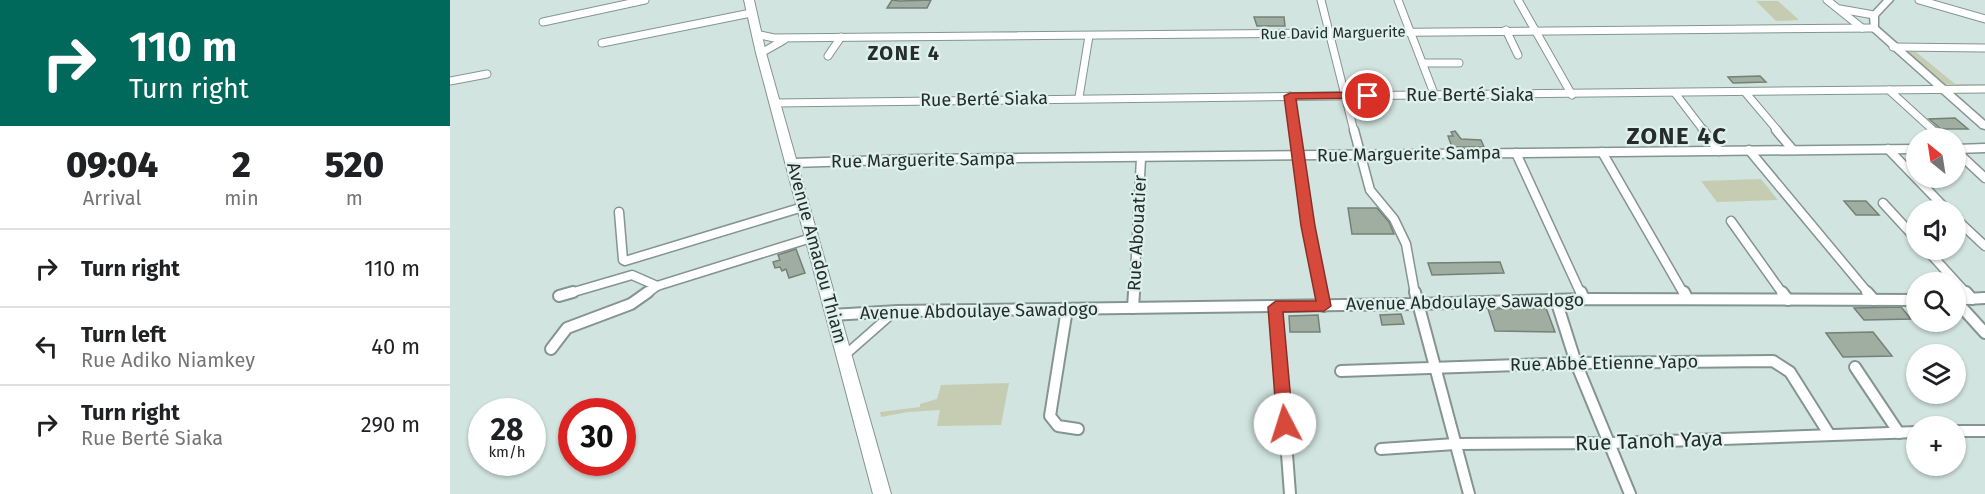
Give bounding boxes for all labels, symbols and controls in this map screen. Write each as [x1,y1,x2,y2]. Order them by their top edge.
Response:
text: 110 m [129,22,237,72]
street label: Rue David Marguerite [1260,23,1406,43]
icon: right [30,24,108,102]
district label: ZONE 4 [867,41,941,65]
pin [1342,70,1393,121]
text: Turn right [129,73,249,105]
icon: arrive [1351,79,1384,112]
street label: Rue Berté Siaka [1406,84,1534,106]
street label: Rue Berté Siaka [920,87,1048,111]
district label: ZONE 4C [1626,122,1728,150]
north arrow [1906,128,1966,188]
map controls [1906,128,1966,476]
street label: Rue Marguerite Sampa [1317,141,1501,167]
text: 09:04 [66,143,158,187]
text: 2 [232,143,251,187]
text: 520 [325,143,384,187]
street label: Rue Marguerite Sampa [831,147,1015,173]
street label: Avenue Amadou Thiam [782,160,852,346]
street label: Rue Abouatier [1123,174,1151,292]
text: Arrival [83,186,141,210]
text: min [224,186,259,210]
text: m [346,186,363,210]
button: sound [1906,200,1966,260]
icon: right [30,252,63,285]
text: Turn right [81,255,180,282]
text: 110 m [364,255,420,282]
button: search [1906,272,1966,332]
street label: Avenue Abdoulaye Sawadogo [1346,289,1584,315]
street label: Avenue Abdoulaye Sawadogo [860,298,1098,324]
text: Turn left [81,321,166,348]
icon: left [30,330,63,363]
text: 40 m [371,333,420,360]
button: layers [1906,344,1966,404]
text: Rue Adiko Niamkey [81,348,255,372]
street label: Rue Abbé Etienne Yapo [1510,350,1698,376]
position arrow [1253,392,1317,456]
speed limit sign: 30 [558,398,636,476]
text: Turn right [81,399,180,426]
icon: right [30,408,63,441]
text: 290 m [361,411,420,438]
text: 28 [491,412,523,448]
button: + [1906,416,1966,476]
street label: Rue Tanoh Yaya [1575,425,1723,457]
text: Rue Berté Siaka [81,426,223,450]
text: km/h [488,443,526,461]

